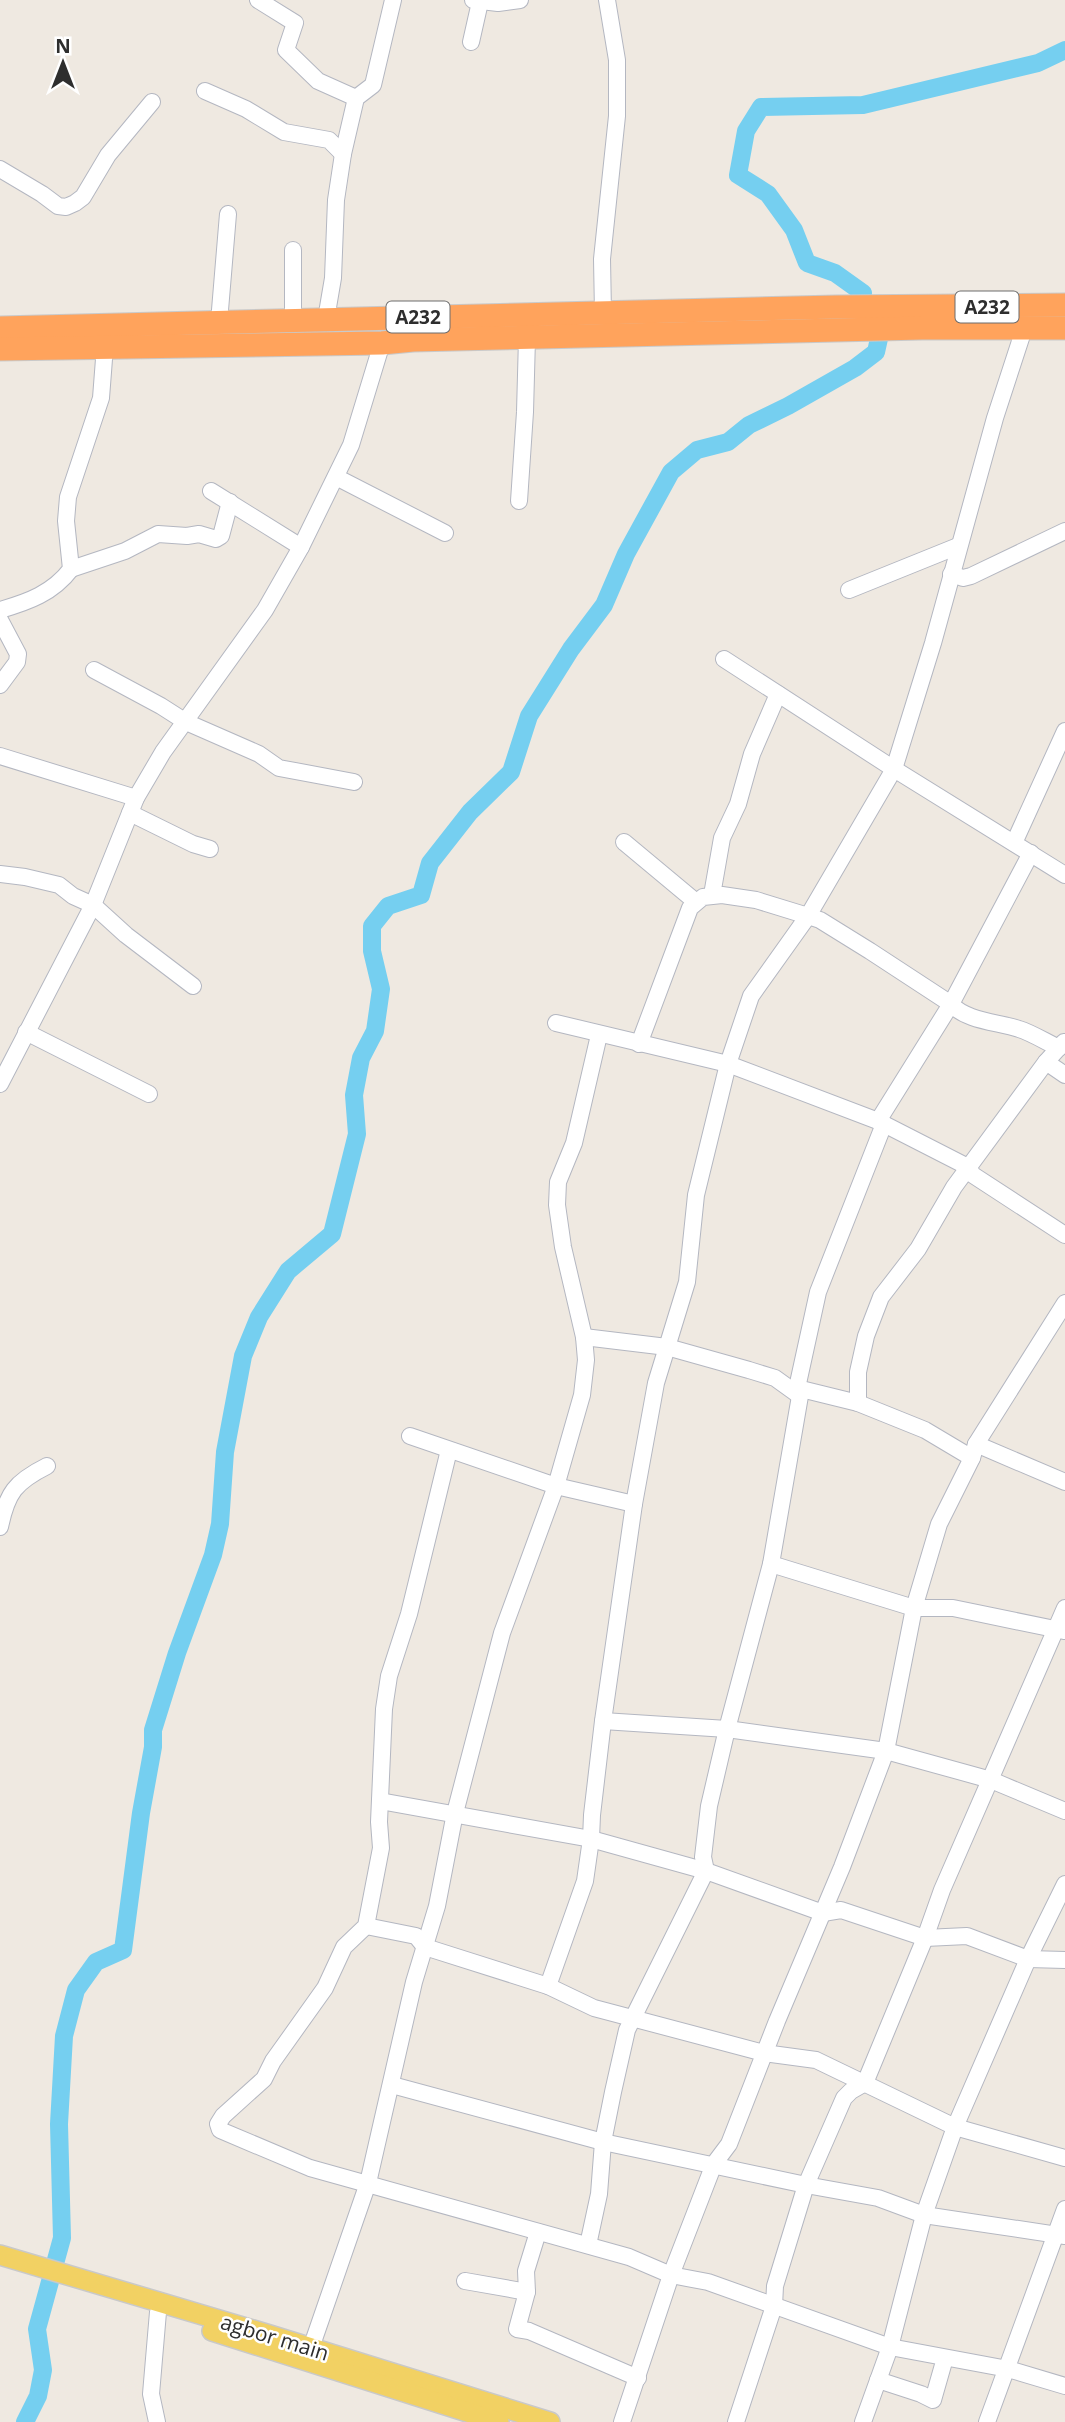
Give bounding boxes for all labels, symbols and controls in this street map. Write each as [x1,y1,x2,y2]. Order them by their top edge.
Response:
north arrow [28,28,98,98]
text: N [55,33,71,59]
road number: A232 [956,292,1018,322]
road number: A232 [386,302,450,332]
street label: agbor main [217,2307,333,2367]

